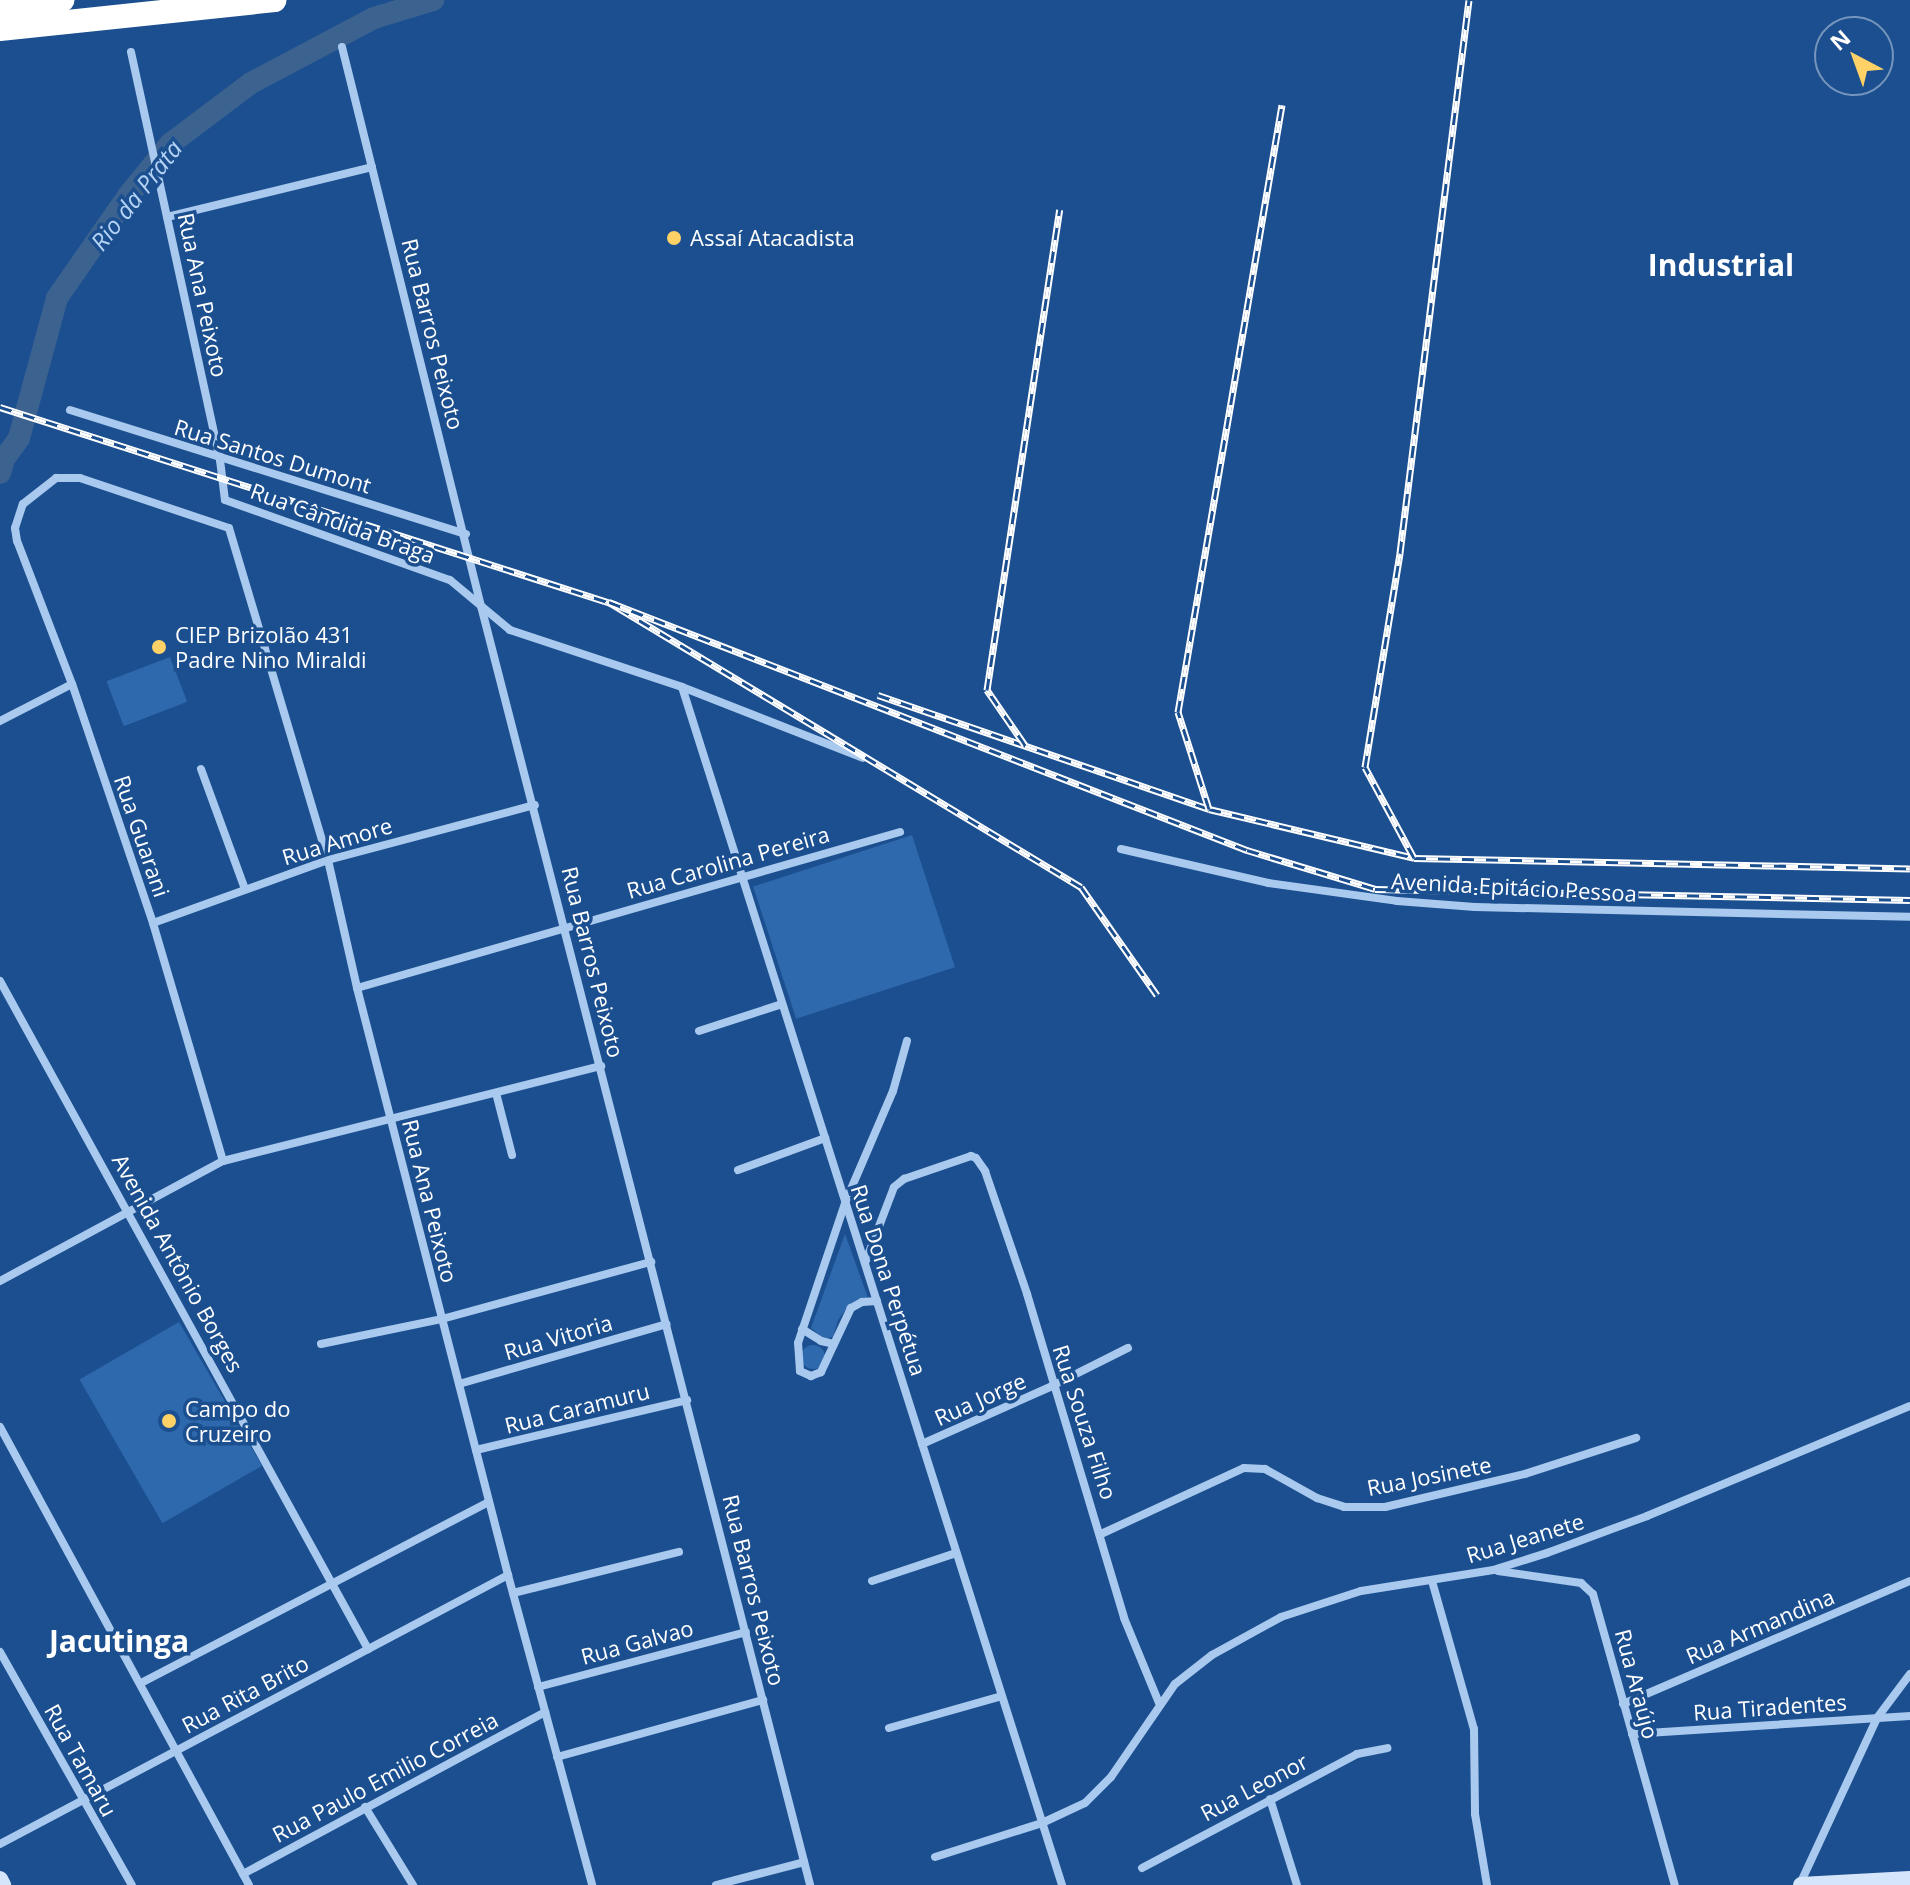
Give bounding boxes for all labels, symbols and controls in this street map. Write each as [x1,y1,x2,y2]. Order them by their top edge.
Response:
north arrow [1814,16,1894,96]
text: N [1823,22,1856,57]
water label: Rio da Prata [84,134,188,256]
street label: Rua Ana Peixoto [173,210,233,380]
place label: Assaí Atacadista [690,225,855,251]
marker: Assaí Atacadista [665,229,683,247]
street label: Rua Barros Peixoto [397,236,469,432]
district label: Industrial [1648,247,1794,283]
street label: Rua Santos Dumont [171,413,375,499]
street label: Rua Cândida Braga [247,477,439,569]
place label: CIEP Brizolão 431 Padre Nino Miraldi [175,621,367,672]
marker: CIEP Brizolão 431 Padre Nino Miraldi [150,638,168,656]
street label: Rua Guarani [109,772,175,900]
street label: Rua Amore [279,812,395,870]
street label: Rua Carolina Pereira [624,820,832,904]
street label: Rua Barros Peixoto [557,864,629,1060]
street label: Avenida Epitácio Pessoa [1390,867,1638,907]
street label: Rua Ana Peixoto [397,1117,463,1285]
street label: Avenida Antônio Borges [107,1149,249,1377]
street label: Rua Dona Perpétua [846,1181,932,1379]
street label: Rua Vitoria [501,1309,615,1365]
street label: Rua Souza Filho [1048,1341,1122,1503]
street label: Rua Jorge [930,1367,1030,1431]
street label: Rua Caramuru [502,1377,652,1439]
place label: Campo do Cruzeiro [185,1395,291,1446]
marker: Campo do Cruzeiro [160,1412,178,1430]
street label: Rua Josinete [1365,1451,1493,1501]
street label: Rua Barros Peixoto [718,1492,790,1688]
street label: Rua Jeanete [1463,1508,1587,1568]
street label: Rua Armandina [1682,1583,1838,1669]
street label: Rua Galvao [578,1614,696,1670]
district label: Jacutinga [49,1623,189,1659]
street label: Rua Araújo [1610,1626,1664,1742]
street label: Rua Rita Brito [177,1650,313,1738]
street label: Rua Tiradentes [1692,1688,1848,1726]
street label: Rua Tamaru [39,1699,123,1821]
street label: Rua Paulo Emilio Correia [268,1706,502,1848]
street label: Rua Leonor [1196,1748,1312,1826]

